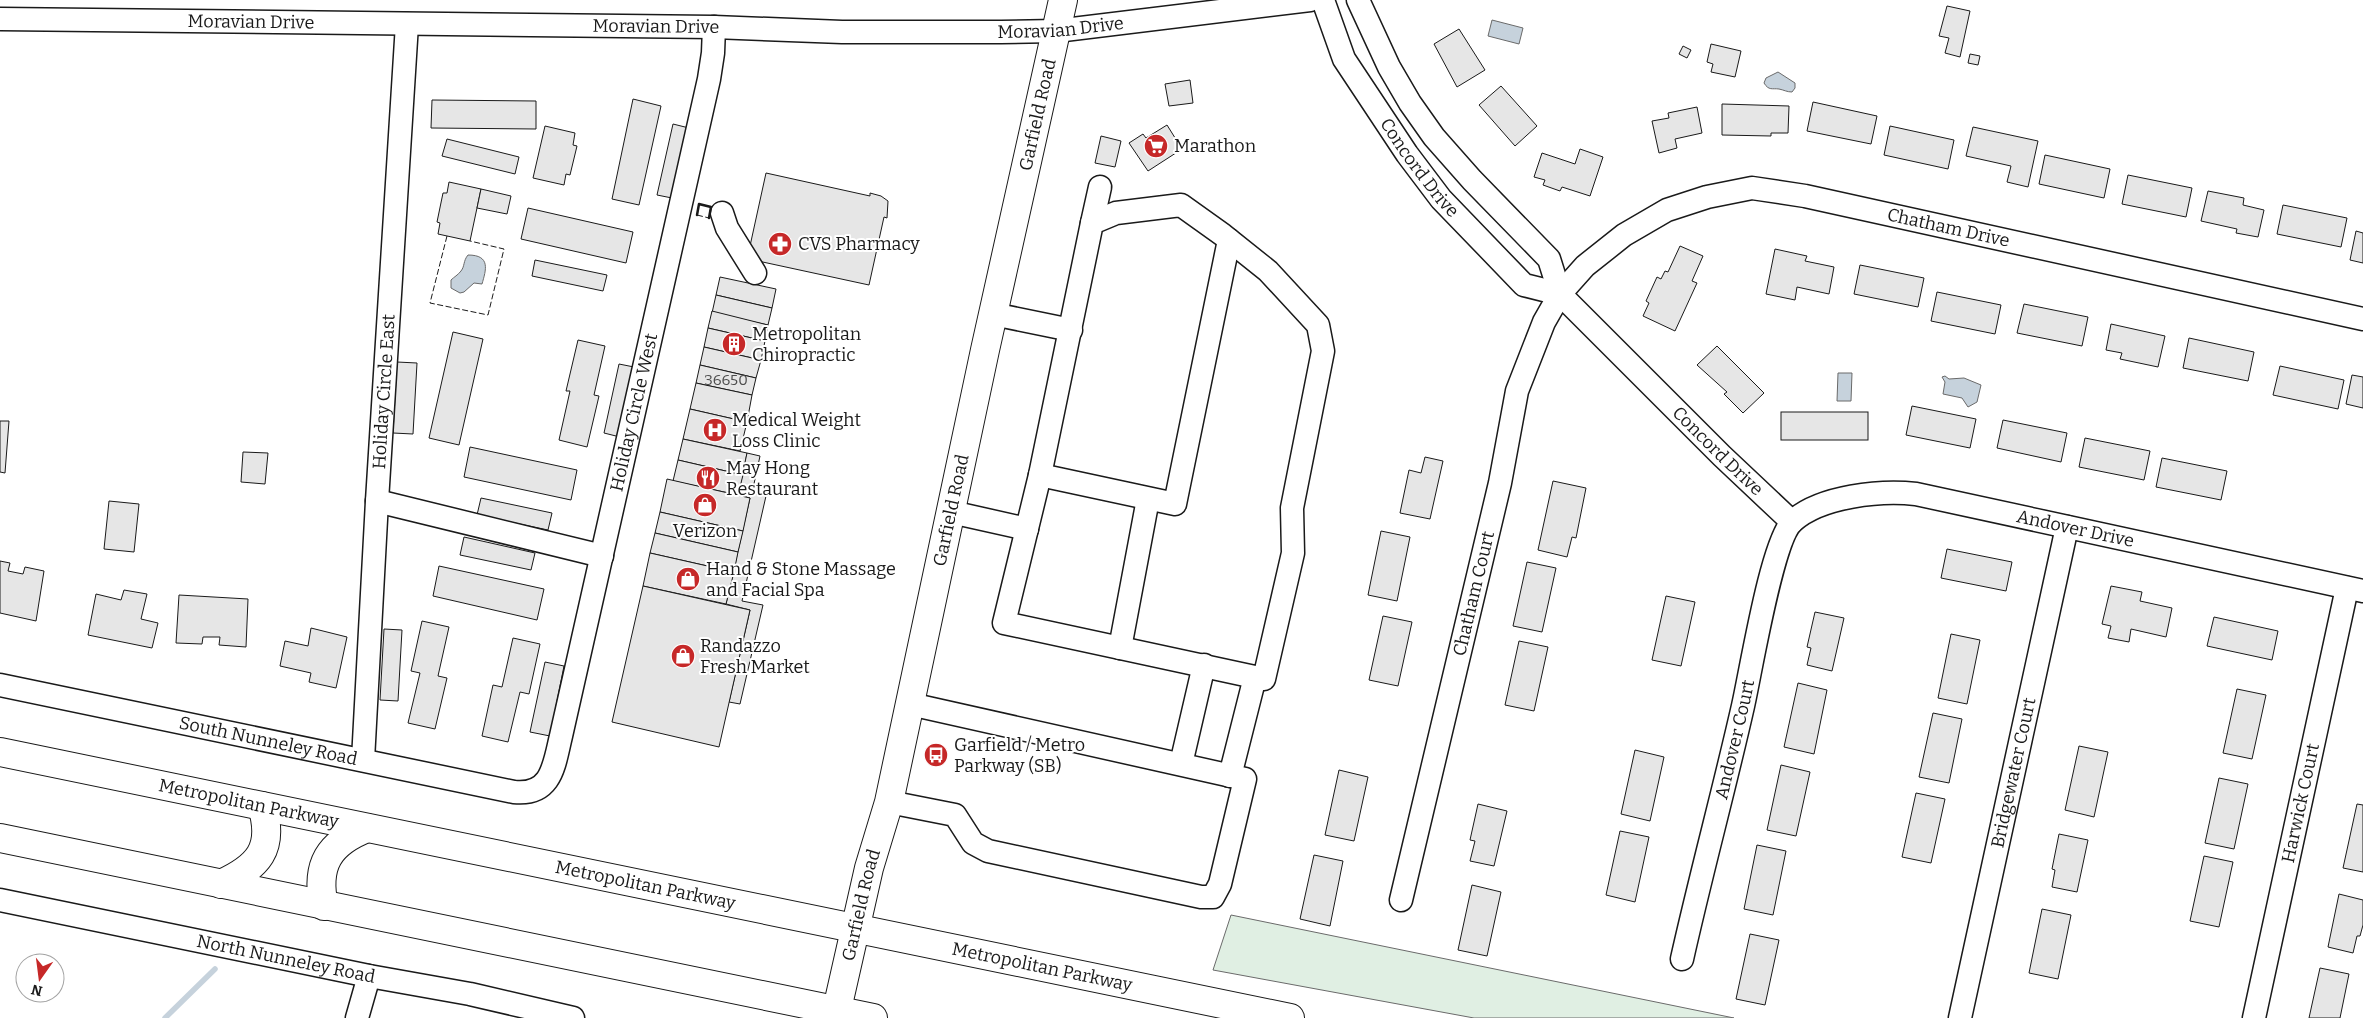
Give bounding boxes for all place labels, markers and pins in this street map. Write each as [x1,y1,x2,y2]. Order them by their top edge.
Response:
supermarket icon: Marathon [1143,133,1169,159]
place label: Marathon [1174,135,1257,157]
pharmacy icon: CVS Pharmacy [767,231,793,257]
place label: CVS Pharmacy [798,233,920,255]
place label: Metropolitan Chiropractic [752,323,862,366]
building icon: Metropolitan Chiropractic [721,331,747,357]
place label: Medical Weight Loss Clinic [732,409,861,452]
hospital icon: Medical Weight Loss Clinic [702,417,728,443]
place label: May Hong Restaurant [726,457,819,500]
restaurant icon: May Hong Restaurant [695,465,721,491]
shop icon: Verizon [692,492,718,518]
place label: Verizon [673,520,738,542]
place label: Hand & Stone Massage and Facial Spa [706,558,896,601]
shop icon: Hand & Stone Massage and Facial Spa [675,566,701,592]
place label: Randazzo Fresh Market [700,635,810,678]
shop icon: Randazzo Fresh Market [670,643,696,669]
place label: Garfield / Metro Parkway (SB) [954,734,1085,777]
bus stop icon: Garfield / Metro Parkway (SB) [923,742,949,768]

